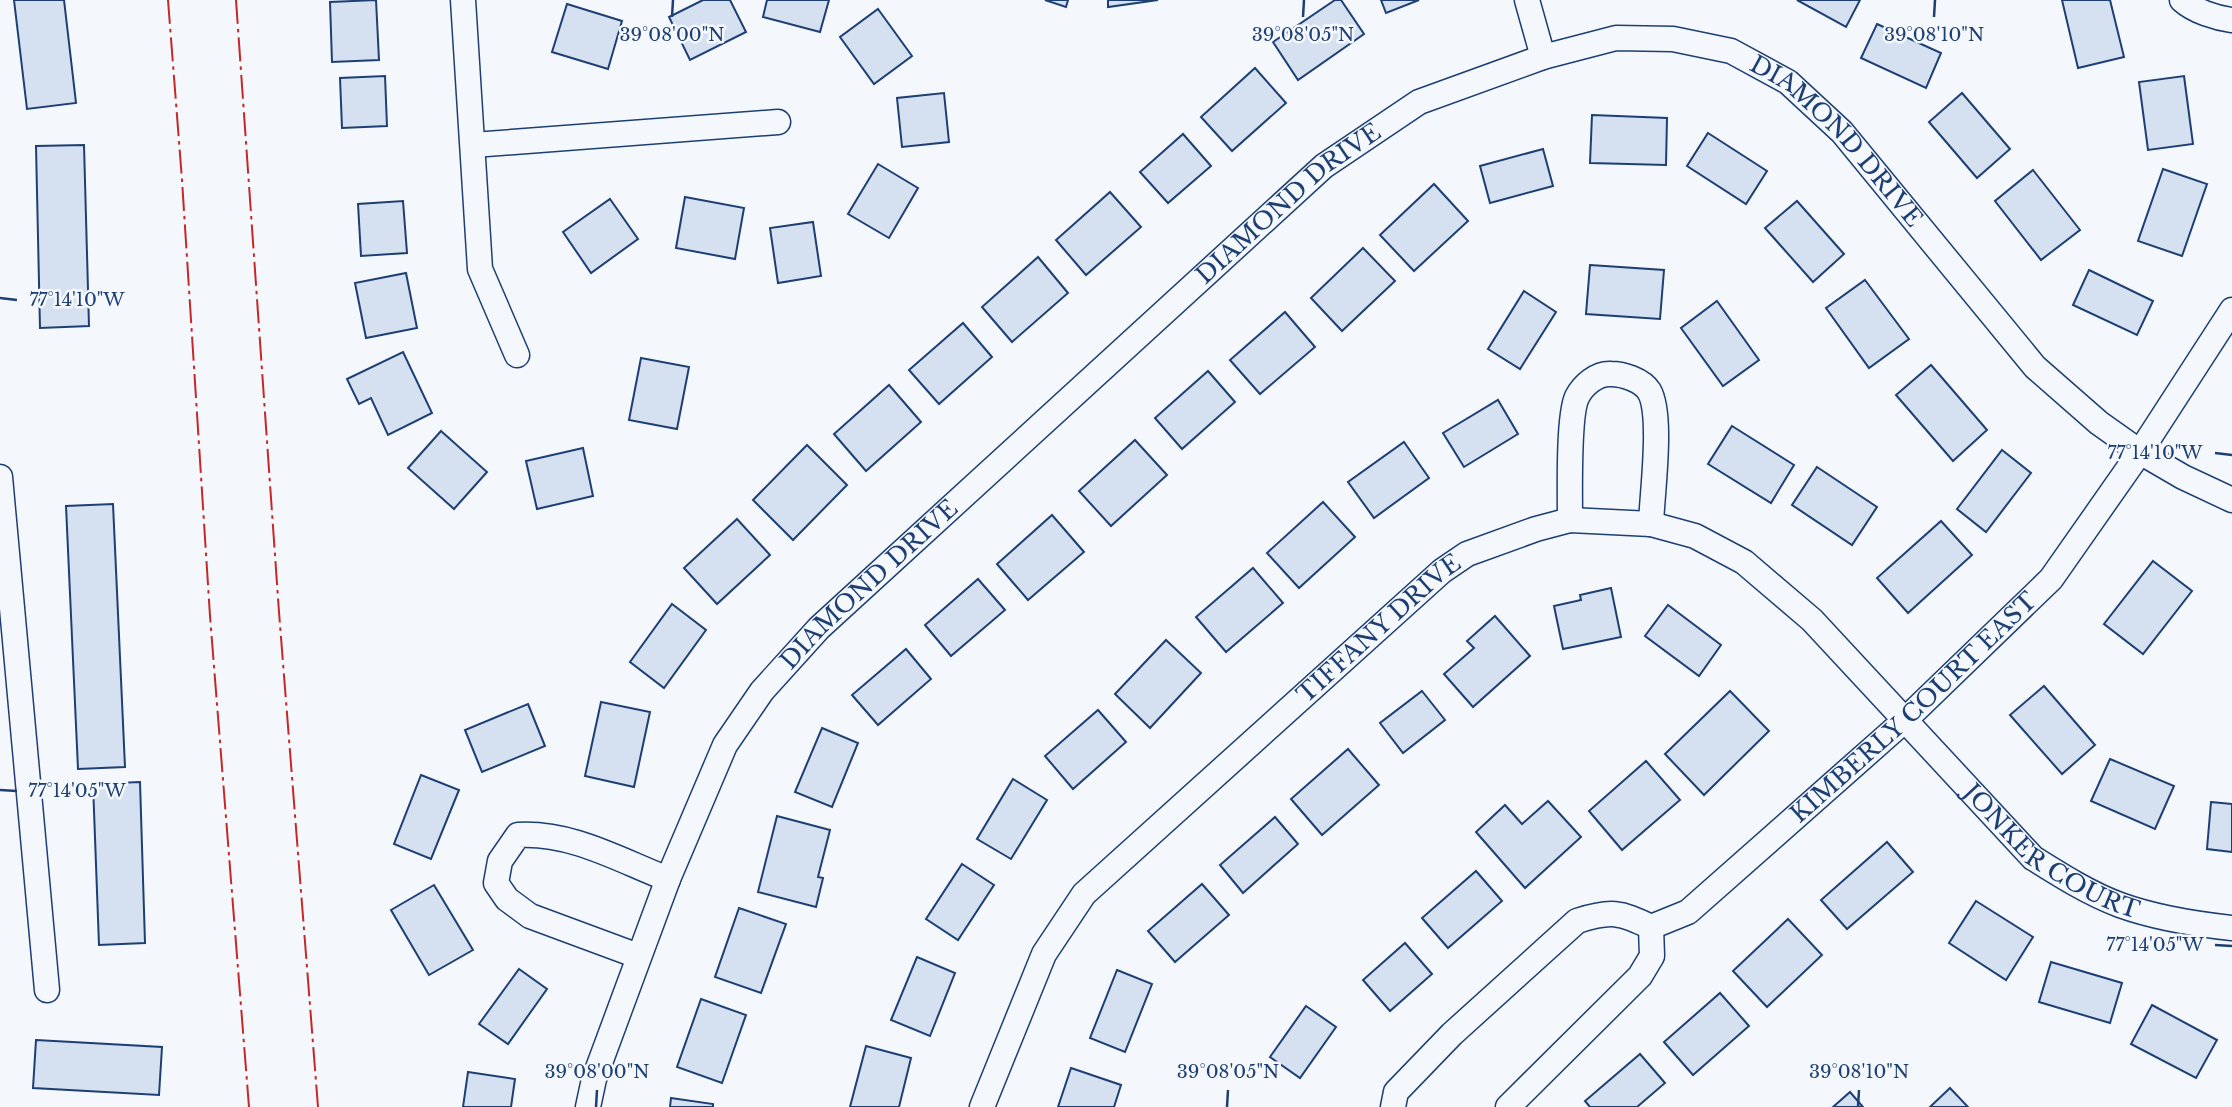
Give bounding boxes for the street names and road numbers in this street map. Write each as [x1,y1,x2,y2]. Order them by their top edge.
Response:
street label: DIAMOND DRIVE [1745,49,1929,233]
street label: DIAMOND DRIVE [1190,117,1386,290]
street label: DIAMOND DRIVE [774,494,963,675]
street label: TIFFANY DRIVE [1291,548,1466,709]
street label: KIMBERLY COURT EAST [1784,586,2042,829]
street label: JONKER COURT [1956,775,2143,925]

